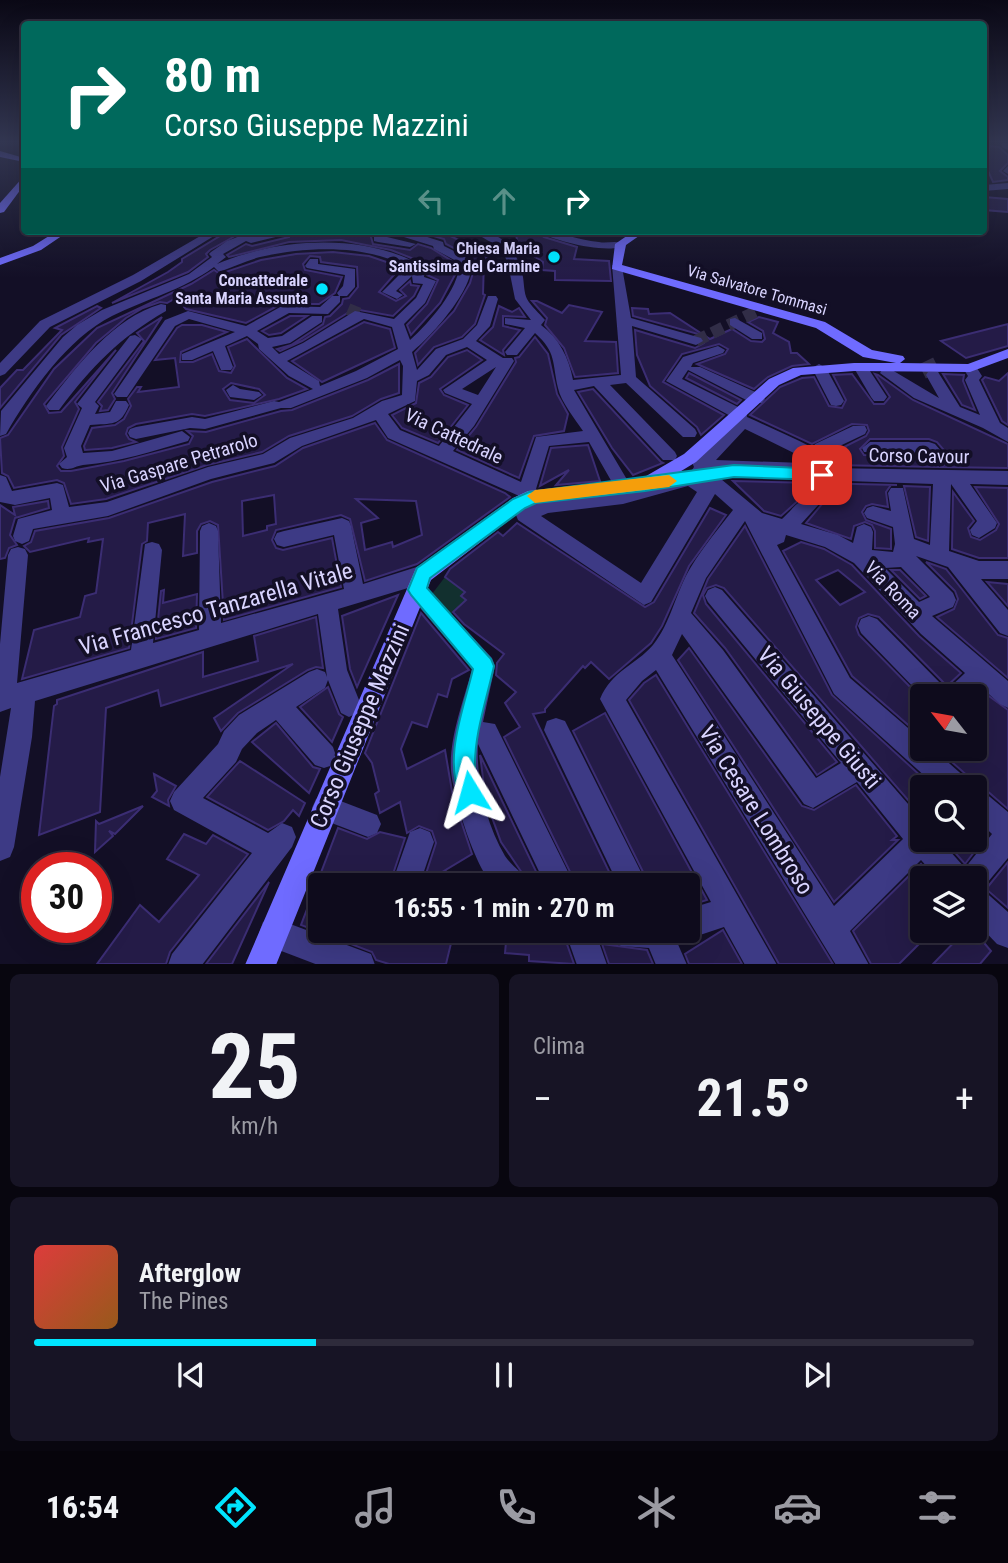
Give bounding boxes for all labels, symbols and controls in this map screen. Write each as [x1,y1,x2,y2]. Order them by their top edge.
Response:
text: 80 m [164,47,261,104]
icon: right [49,49,140,140]
text: Corso Giuseppe Mazzini [164,106,469,144]
icon: left [412,182,450,220]
icon: ahead [485,182,523,220]
icon: right [558,182,596,220]
place label: Chiesa Maria Santissima del Carmine [389,239,540,276]
marker: Chiesa Maria Santissima del Carmine [546,249,562,265]
street label: Via Salvatore Tommasi [685,261,829,319]
place label: Concattedrale Santa Maria Assunta [175,271,308,308]
marker: Concattedrale Santa Maria Assunta [314,281,330,297]
street label: Via Cattedrale [401,403,507,469]
street label: Via Gaspare Petrarolo [98,428,260,498]
street label: Corso Cavour [868,444,970,468]
pin [792,445,852,505]
icon: arrive [803,456,841,494]
street label: Via Roma [860,556,926,624]
street label: Via Francesco Tanzarella Vitale [76,557,356,661]
street label: Corso Giuseppe Mazzini [305,620,415,832]
street label: Via Giuseppe Giusti [752,642,886,794]
north arrow [910,684,987,761]
map controls [910,684,987,943]
street label: Via Cesare Lombroso [693,721,819,899]
position arrow [433,755,507,829]
button: search [910,775,987,852]
speed limit sign: 30 [21,852,112,943]
button: layers [910,866,987,943]
text: 16:55 · 1 min · 270 m [394,893,614,923]
text: 25 [209,1014,300,1120]
text: Clima [533,1033,585,1060]
text: 21.5° [696,1068,811,1129]
text: − [533,1077,552,1121]
text: + [955,1077,974,1121]
text: km/h [231,1113,278,1140]
text: Afterglow [139,1258,241,1288]
text: The Pines [139,1288,229,1315]
icon: previous [172,1356,210,1394]
icon: pause [485,1356,523,1394]
icon: next [798,1356,836,1394]
icon: directions [211,1483,260,1532]
icon: music [351,1483,400,1532]
icon: phone [492,1483,541,1532]
icon: climate [632,1483,681,1532]
icon: car [773,1483,822,1532]
icon: filters [913,1483,962,1532]
text: 16:54 [46,1488,119,1526]

